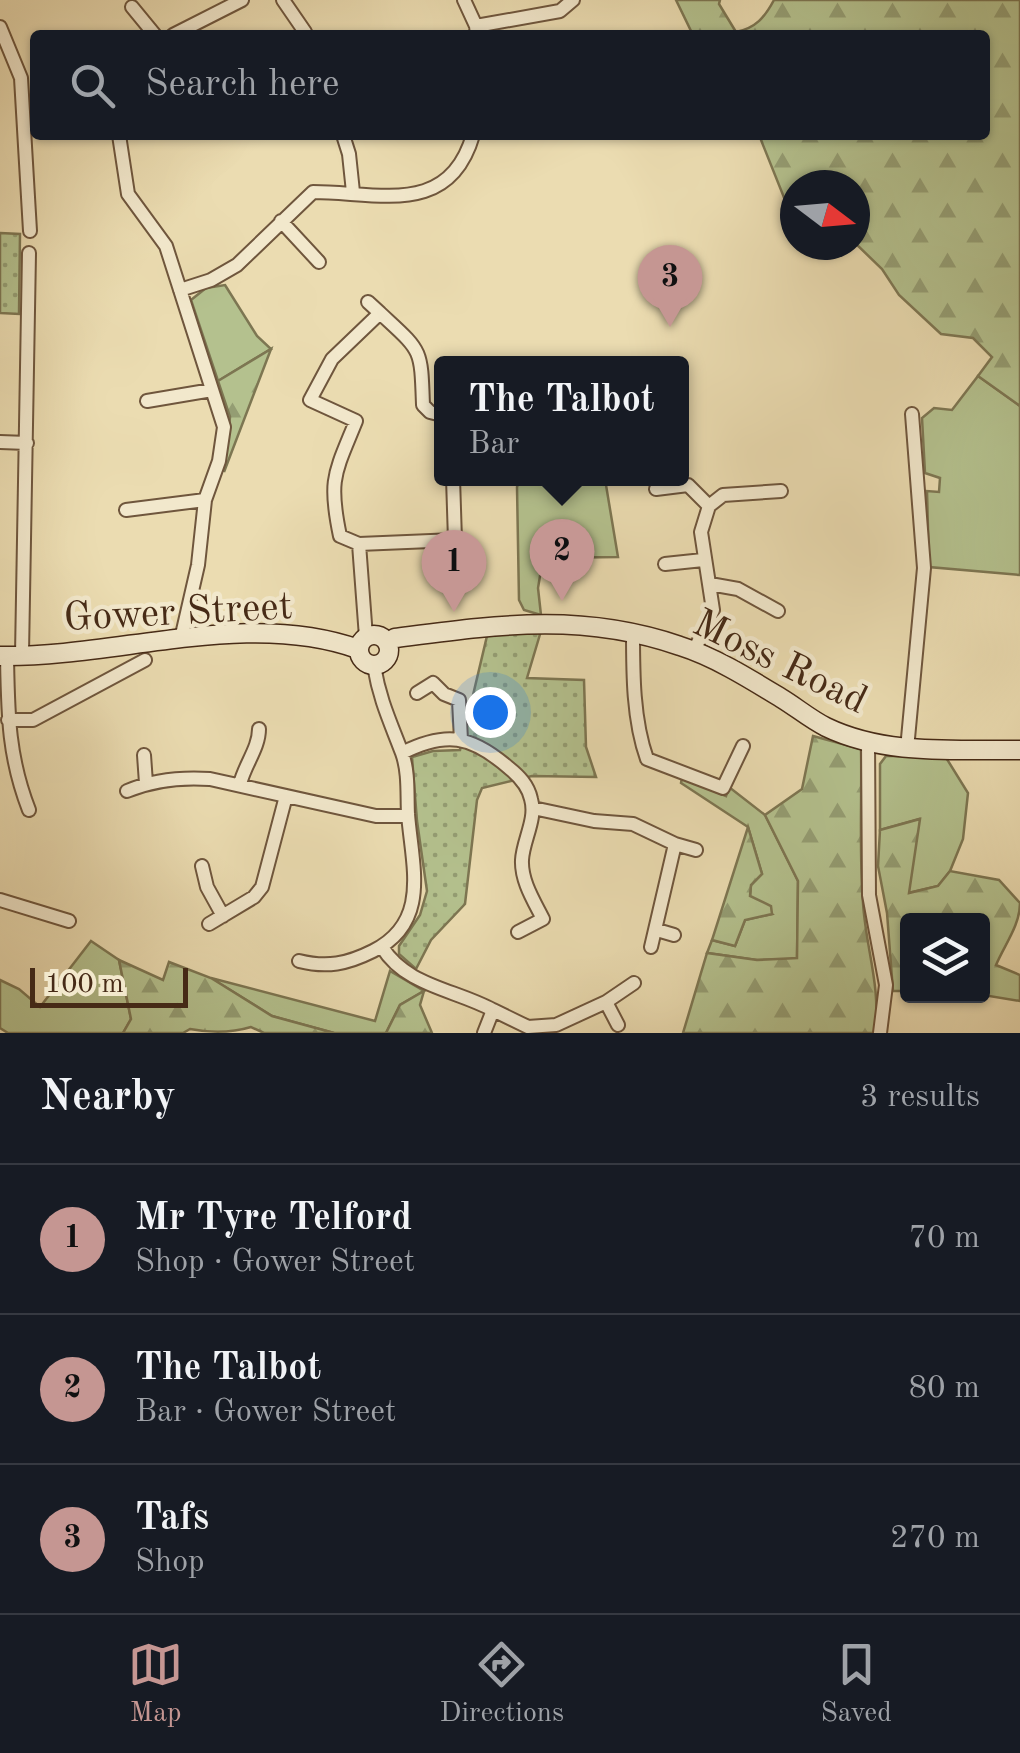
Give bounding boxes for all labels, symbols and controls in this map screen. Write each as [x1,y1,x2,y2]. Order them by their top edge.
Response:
search box [30,30,990,140]
icon: search [65,58,120,113]
text: Search here [145,66,340,104]
north arrow [780,170,870,260]
pin: 3 [638,245,702,327]
popup [434,356,689,486]
text: The Talbot [468,382,655,420]
text: Bar [468,429,519,461]
pin: 2 [530,518,594,601]
pin: 1 [422,530,486,612]
street label: Gower Street [63,588,294,640]
street label: Moss Road [686,604,873,723]
your location [465,687,516,738]
map controls [900,913,990,1003]
button: layers [900,913,990,1003]
scale bar [30,963,188,1008]
text: 100 m [45,971,124,999]
text: Nearby [40,1077,176,1119]
text: 3 results [860,1082,980,1114]
text: Mr Tyre Telford [135,1200,412,1238]
text: 1 [63,1223,82,1255]
text: 70 m [909,1223,980,1255]
text: Shop · Gower Street [135,1247,415,1279]
text: The Talbot [135,1350,321,1388]
text: 2 [63,1373,82,1405]
text: 80 m [909,1373,980,1405]
text: Bar · Gower Street [135,1397,396,1429]
text: Tafs [135,1500,209,1538]
text: 3 [63,1523,82,1555]
text: 270 m [890,1523,980,1555]
text: Shop [135,1547,205,1579]
tab: Map [128,1637,183,1732]
tab: Directions [440,1637,564,1732]
tab: Saved [820,1637,892,1732]

